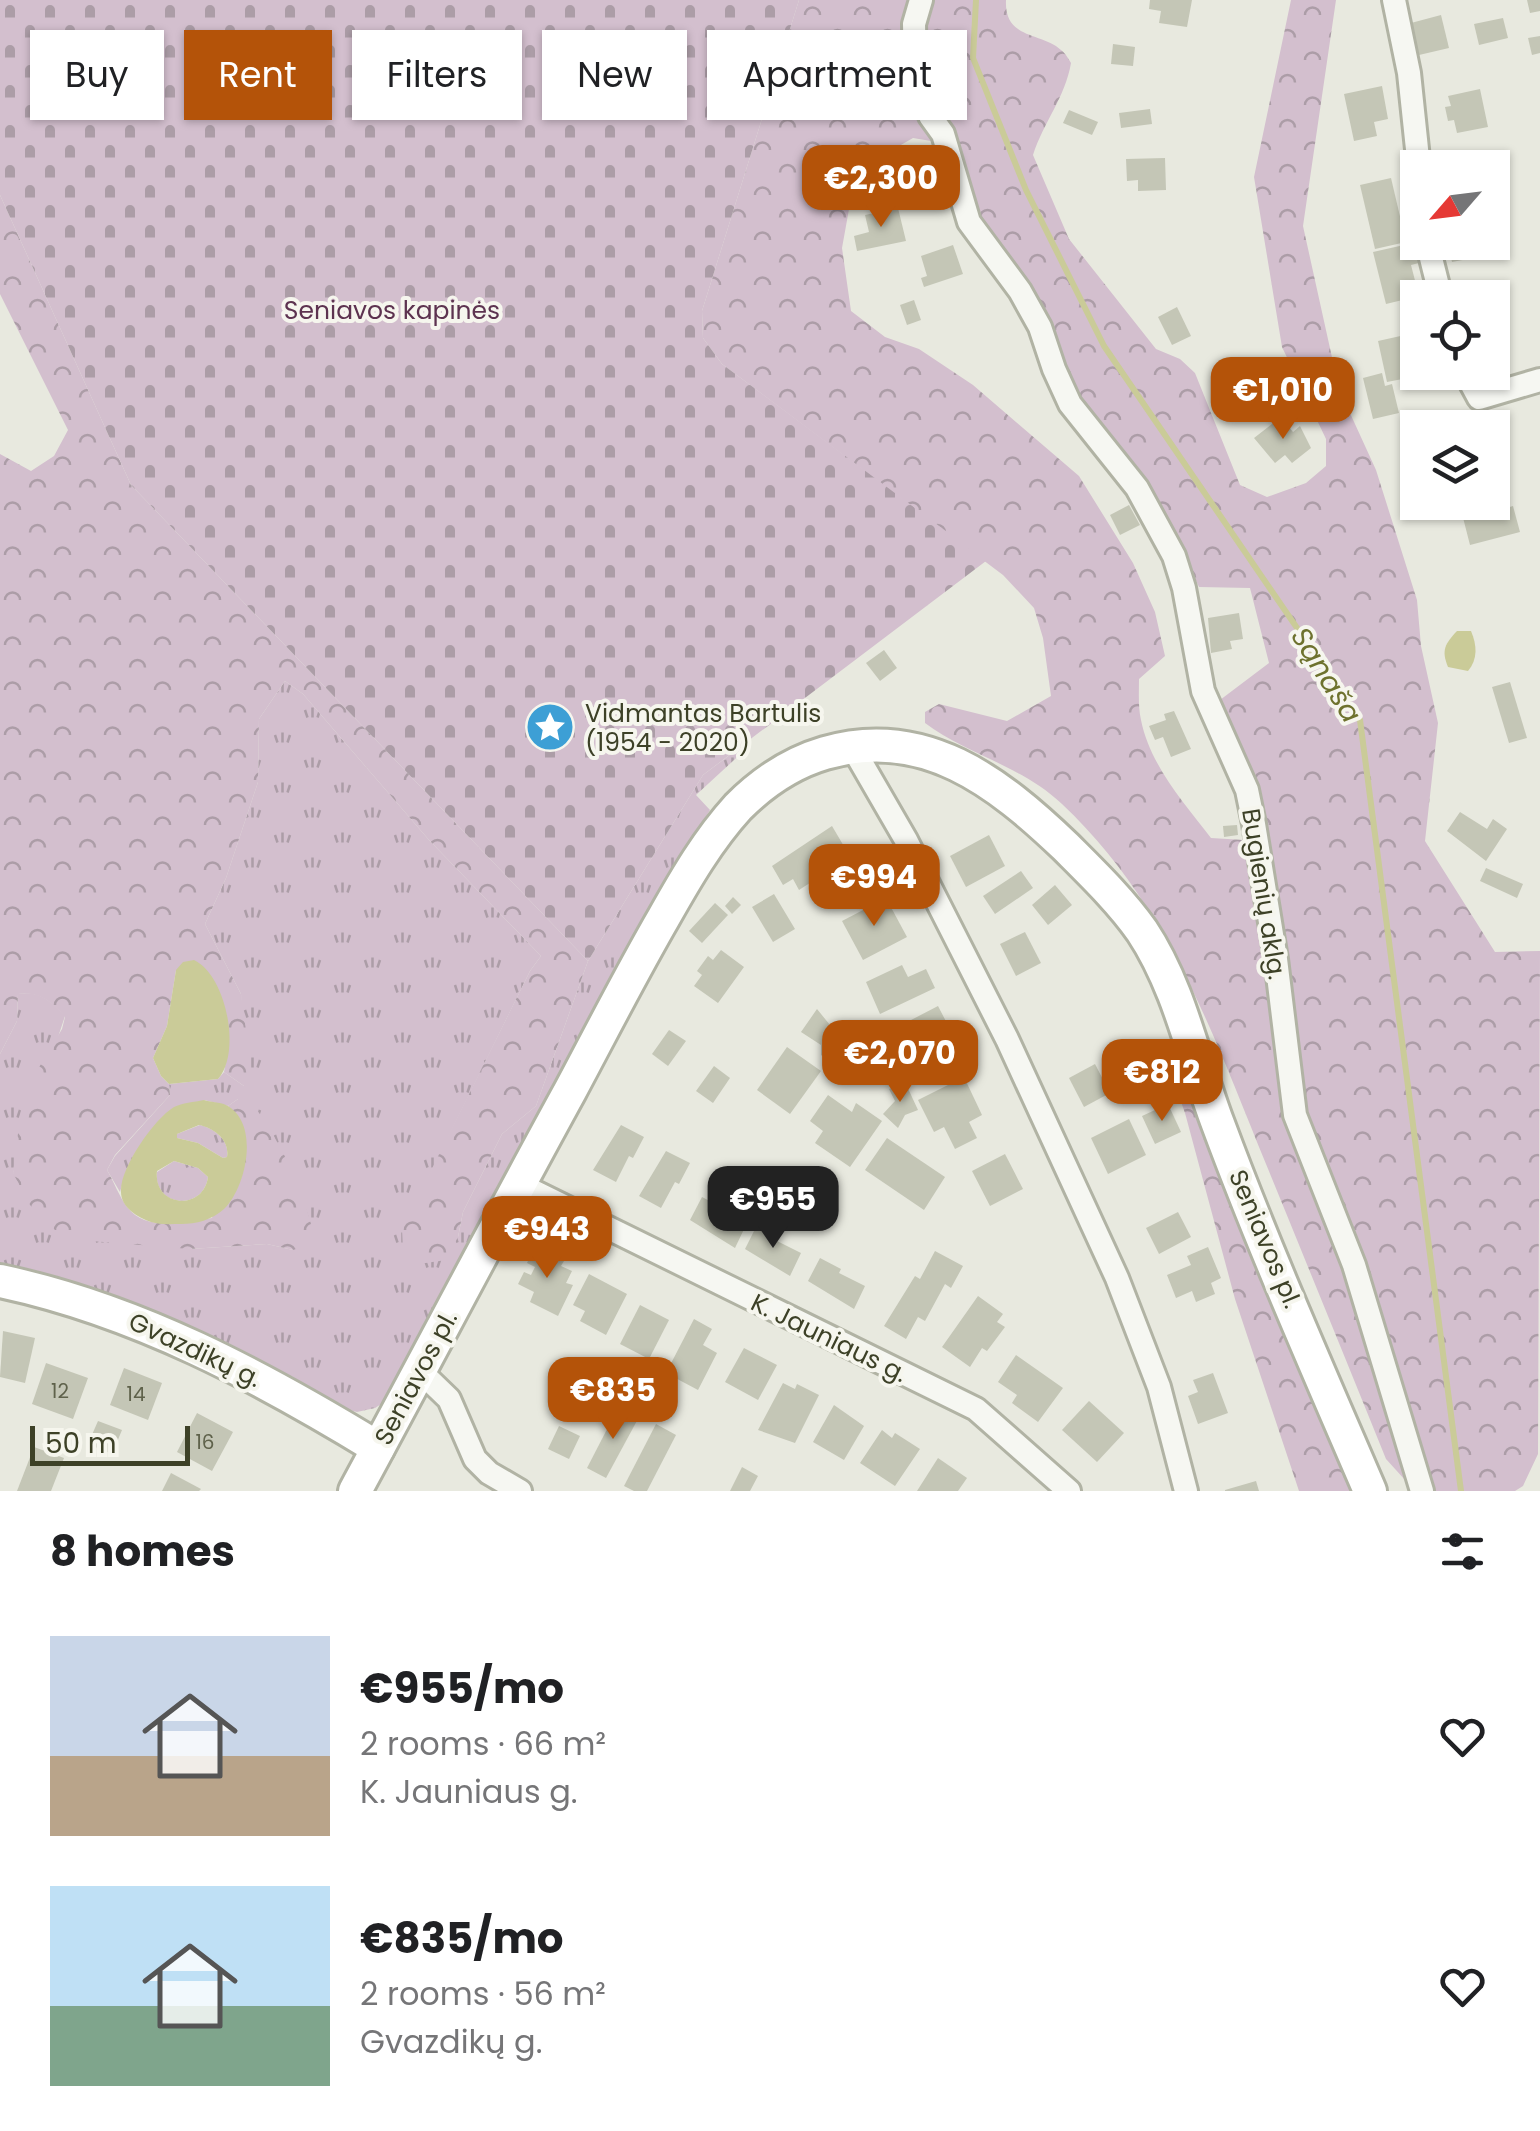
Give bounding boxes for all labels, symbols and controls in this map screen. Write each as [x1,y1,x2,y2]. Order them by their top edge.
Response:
chip: Buy [30,30,164,120]
chip: Rent [184,30,332,120]
chip: Filters [352,30,522,120]
chip: New [542,30,687,120]
chip: Apartment [707,30,967,120]
pin: €2,300 [800,145,962,230]
north arrow [1400,150,1510,260]
map controls [1400,150,1510,520]
text: €2,300 [824,155,938,200]
button: locate [1400,280,1510,390]
park label: Seniavos kapinės [284,293,500,328]
pin: €1,010 [1202,357,1364,442]
text: €1,010 [1233,367,1333,412]
button: layers [1400,410,1510,520]
water label: Sąnaša [1281,620,1371,730]
place label: Vidmantas Bartulis (1954 - 2020) [585,696,821,760]
place icon: Vidmantas Bartulis (1954 - 2020) [524,701,576,753]
street label: Bugienių aklg. [1233,806,1295,982]
pin: €994 [815,844,933,929]
text: €994 [831,854,917,899]
pin: €2,070 [819,1020,981,1105]
text: €2,070 [844,1030,956,1075]
pin: €812 [1103,1039,1221,1124]
text: €812 [1124,1049,1200,1094]
street label: Seniavos pl. [1220,1164,1310,1314]
pin: €955 [714,1166,832,1251]
text: €955 [730,1176,816,1221]
pin: €943 [488,1196,606,1281]
text: €943 [504,1206,590,1251]
street label: K. Jauniaus g. [745,1285,913,1391]
street label: Gvazdikų g. [123,1304,267,1396]
street label: Seniavos pl. [366,1305,466,1451]
pin: €835 [554,1357,672,1442]
text: €835 [570,1367,656,1412]
house number: 12 [51,1377,69,1405]
house number: 14 [127,1380,145,1408]
scale bar [30,1421,190,1466]
text: 50 m [45,1424,116,1463]
house number: 16 [195,1428,215,1456]
text: 8 homes [50,1522,235,1581]
icon: filters [1435,1524,1490,1579]
text: €955/mo [360,1659,564,1718]
icon: home [130,1676,250,1796]
icon: heart [1435,1709,1490,1764]
text: 2 rooms · 66 m² [360,1721,606,1766]
text: K. Jauniaus g. [360,1769,578,1814]
text: €835/mo [360,1909,564,1968]
icon: home [130,1926,250,2046]
icon: heart [1435,1959,1490,2014]
text: 2 rooms · 56 m² [360,1971,606,2016]
text: Gvazdikų g. [360,2019,542,2064]

